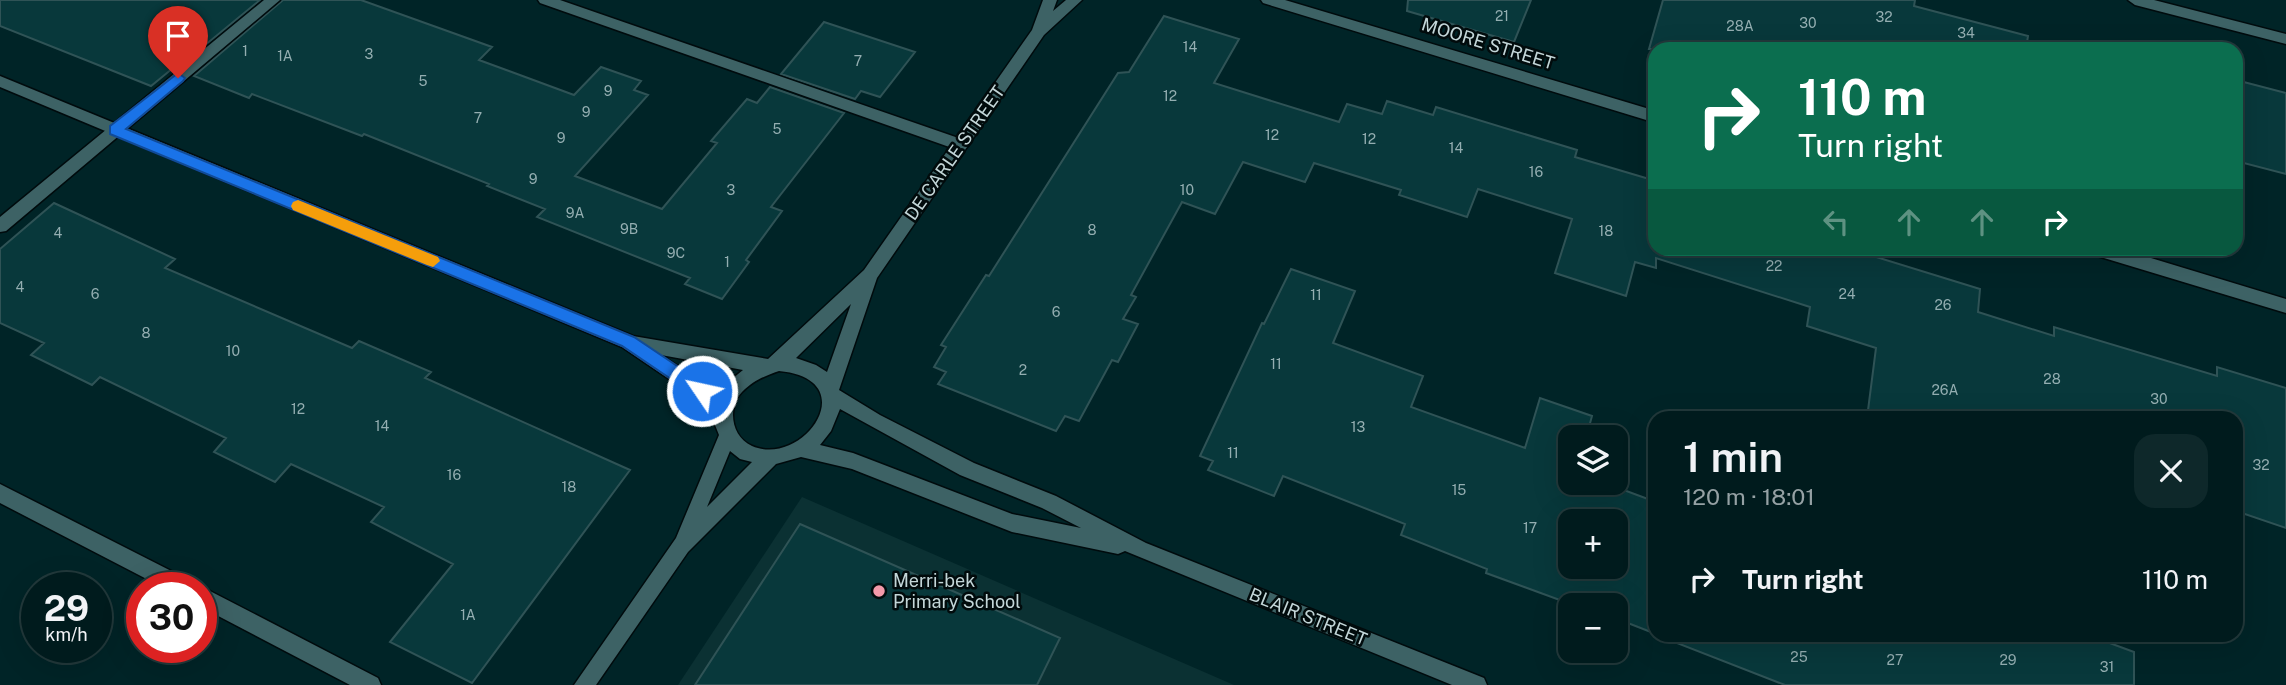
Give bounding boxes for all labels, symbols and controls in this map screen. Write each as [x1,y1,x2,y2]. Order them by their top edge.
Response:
pin [148,6,208,78]
house number: 21 [1495,8,1509,24]
house number: 32 [1875,9,1893,25]
street label: MOORE STREET [1419,13,1558,74]
house number: 30 [1799,15,1817,31]
icon: arrive [159,17,197,55]
house number: 28A [1726,18,1754,34]
house number: 34 [1957,25,1975,41]
house number: 14 [1183,39,1197,55]
house number: 1 [242,43,248,59]
house number: 3 [365,46,374,62]
house number: 1A [277,48,293,64]
house number: 7 [854,53,862,69]
text: 110 m [1798,68,1926,126]
icon: right [1683,70,1774,161]
house number: 5 [419,73,428,89]
street label: DE CARLE STREET [900,81,1009,224]
house number: 9 [604,83,613,99]
house number: 12 [1163,88,1177,104]
house number: 9 [582,104,591,120]
house number: 7 [474,110,482,126]
house number: 5 [773,121,782,137]
house number: 12 [1265,127,1279,143]
text: Turn right [1798,127,1943,164]
house number: 9 [557,130,566,146]
house number: 12 [1362,131,1376,147]
house number: 14 [1449,140,1463,156]
house number: 16 [1529,164,1543,180]
house number: 9 [529,171,538,187]
house number: 3 [727,182,736,198]
house number: 10 [1180,182,1194,198]
icon: left [1817,203,1855,241]
icon: ahead [1890,203,1928,241]
icon: ahead [1963,203,2001,241]
icon: right [2036,203,2074,241]
house number: 9A [566,205,584,221]
house number: 9B [620,221,638,237]
house number: 8 [1087,222,1097,238]
house number: 18 [1599,223,1613,239]
house number: 4 [54,225,63,241]
house number: 9C [667,245,685,261]
house number: 1 [724,254,730,270]
house number: 22 [1766,258,1782,274]
house number: 4 [16,279,25,295]
house number: 6 [91,286,100,302]
house number: 24 [1838,286,1856,302]
house number: 11 [1310,287,1322,303]
house number: 26 [1934,297,1952,313]
house number: 6 [1052,304,1061,320]
house number: 8 [141,325,151,341]
house number: 10 [226,343,240,359]
position arrow [665,354,739,428]
house number: 11 [1270,356,1282,372]
house number: 2 [1019,362,1027,378]
house number: 28 [2043,371,2061,387]
house number: 26A [1932,382,1959,398]
house number: 30 [2150,391,2168,407]
house number: 12 [291,401,305,417]
house number: 14 [375,418,389,434]
house number: 13 [1351,419,1365,435]
map controls [1558,425,1628,663]
button: layers [1558,425,1628,495]
text: 1 min [1683,432,1783,481]
button: close [2134,434,2208,508]
house number: 11 [1227,445,1239,461]
house number: 32 [2252,457,2270,473]
house number: 16 [447,467,461,483]
house number: 18 [562,479,576,495]
house number: 15 [1452,482,1466,498]
text: 120 m · 18:01 [1683,483,1815,510]
button: + [1558,509,1628,579]
house number: 17 [1523,520,1537,536]
icon: right [1683,560,1721,598]
text: Turn right [1742,564,1864,595]
text: 110 m [2142,564,2208,595]
place label: Merri-bek Primary School [893,570,1021,612]
speed limit sign: 30 [126,572,217,663]
marker: Merri-bek Primary School [871,583,887,599]
street label: BLAIR STREET [1246,583,1371,650]
text: 29 [44,588,89,629]
button: − [1558,593,1628,663]
house number: 1A [460,607,476,623]
text: km/h [45,624,88,645]
house number: 25 [1790,649,1808,665]
house number: 27 [1887,652,1903,668]
house number: 29 [1999,652,2017,668]
house number: 31 [2100,659,2114,675]

